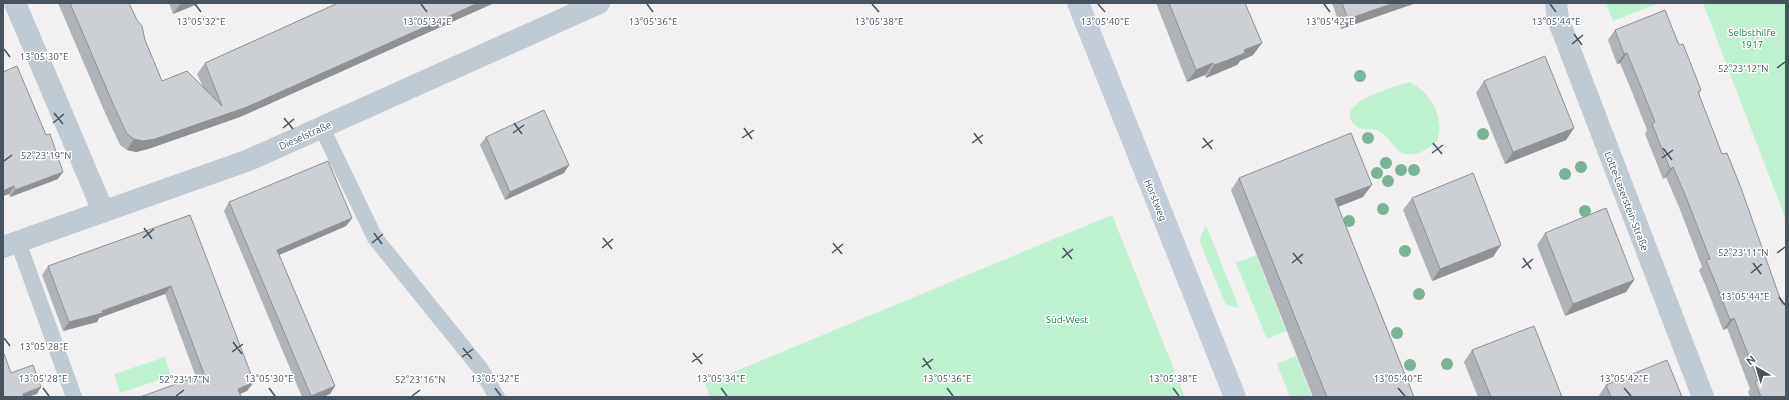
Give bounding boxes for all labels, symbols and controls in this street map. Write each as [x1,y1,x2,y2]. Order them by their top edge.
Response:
text: 13°05'32"E [176,16,226,27]
text: 13°05'34"E [402,16,452,27]
text: 13°05'36"E [628,16,678,27]
text: 13°05'38"E [854,16,904,27]
text: 13°05'40"E [1080,16,1130,27]
text: 13°05'42"E [1305,16,1355,27]
text: 13°05'44"E [1531,16,1581,27]
park label: Selbsthilfe 1917 [1728,27,1776,50]
text: 13°05'30"E [19,51,69,62]
text: 52°23'12"N [1718,63,1768,74]
street label: Dieselstraße [277,119,333,152]
text: 52°23'19"N [21,150,71,161]
street label: Lotte-Laserstein-Straße [1602,150,1651,252]
street label: Horstweg [1142,178,1169,223]
text: 52°23'11"N [1718,247,1768,258]
text: 13°05'44"E [1720,291,1770,302]
park label: Süd-West [1046,314,1088,325]
text: 13°05'28"E [19,341,69,352]
north arrow [1737,348,1777,388]
text: N [1744,353,1758,367]
text: 13°05'28"E [18,373,68,384]
text: 13°05'30"E [244,373,294,384]
text: 13°05'32"E [470,373,520,384]
text: 13°05'34"E [696,373,746,384]
text: 13°05'36"E [922,373,972,384]
text: 13°05'38"E [1148,373,1198,384]
text: 13°05'40"E [1373,373,1423,384]
text: 13°05'42"E [1599,373,1649,384]
text: 52°23'17"N [159,374,209,385]
text: 52°23'16"N [395,374,445,385]

